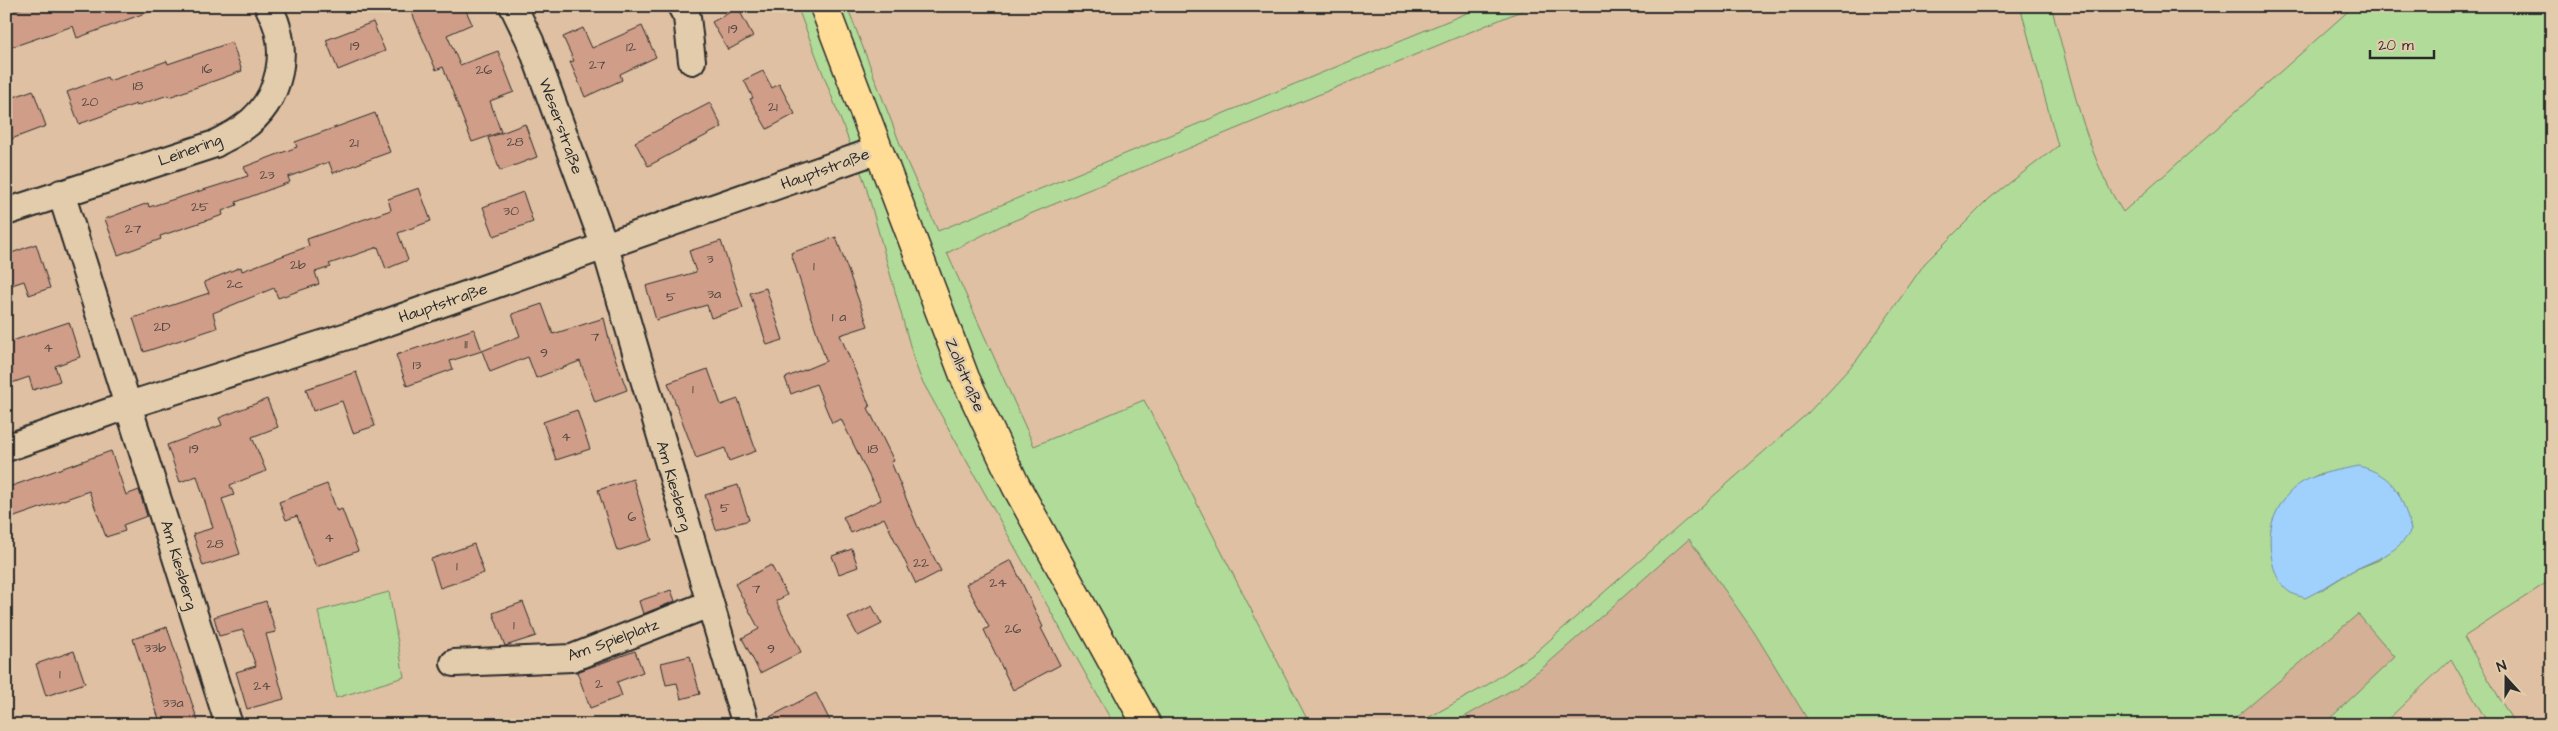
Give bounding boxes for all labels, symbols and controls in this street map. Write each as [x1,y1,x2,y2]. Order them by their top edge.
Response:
house number: 19 [728,19,738,39]
scale bar [2370,28,2434,60]
text: 20 m [2378,35,2414,56]
house number: 19 [350,36,360,56]
house number: 12 [626,37,636,57]
house number: 27 [589,55,606,75]
house number: 16 [202,59,213,79]
house number: 26 [476,60,493,80]
street label: Weserstraße [533,75,589,177]
house number: 18 [133,76,143,96]
house number: 20 [82,92,99,112]
house number: 21 [768,97,778,117]
street label: Leinering [155,128,225,173]
house number: 28 [506,132,524,152]
house number: 21 [349,133,359,153]
street label: Hauptstraße [778,143,873,195]
house number: 23 [259,165,275,185]
house number: 25 [191,197,209,217]
house number: 30 [503,201,519,221]
house number: 27 [125,219,142,239]
house number: 3 [706,249,714,269]
house number: 2b [290,255,306,275]
house number: 1 [813,256,815,276]
house number: 2c [227,274,244,294]
street label: Hauptstraße [396,277,491,329]
house number: 3a [707,284,721,304]
house number: 5 [666,287,676,307]
house number: 1 a [832,307,846,327]
house number: 2D [153,317,171,337]
house number: 7 [591,327,600,347]
house number: 11 [464,334,468,354]
street label: Zollstraße [940,335,991,416]
house number: 4 [43,338,53,358]
house number: 9 [540,343,548,363]
house number: 13 [413,355,421,375]
house number: 1 [692,379,694,399]
house number: 4 [561,427,571,447]
street label: Am Kiesberg [650,438,697,534]
house number: 19 [189,439,199,459]
house number: 18 [868,439,878,459]
house number: 5 [720,498,730,518]
house number: 6 [628,507,637,527]
street label: Am Kiesberg [154,517,203,613]
house number: 4 [324,528,334,548]
house number: 28 [206,534,224,554]
house number: 22 [913,553,929,573]
house number: 1 [456,556,458,576]
house number: 24 [989,573,1007,593]
house number: 7 [752,579,761,599]
street label: Am Spielplatz [564,613,662,667]
house number: 1 [513,615,515,635]
house number: 26 [1005,619,1022,639]
house number: 33b [144,638,166,658]
house number: 9 [767,639,775,659]
north arrow [2480,654,2530,704]
text: N [2494,656,2510,678]
house number: 1 [59,664,61,684]
house number: 2 [595,674,603,694]
house number: 24 [253,676,271,696]
house number: 33a [162,693,184,713]

